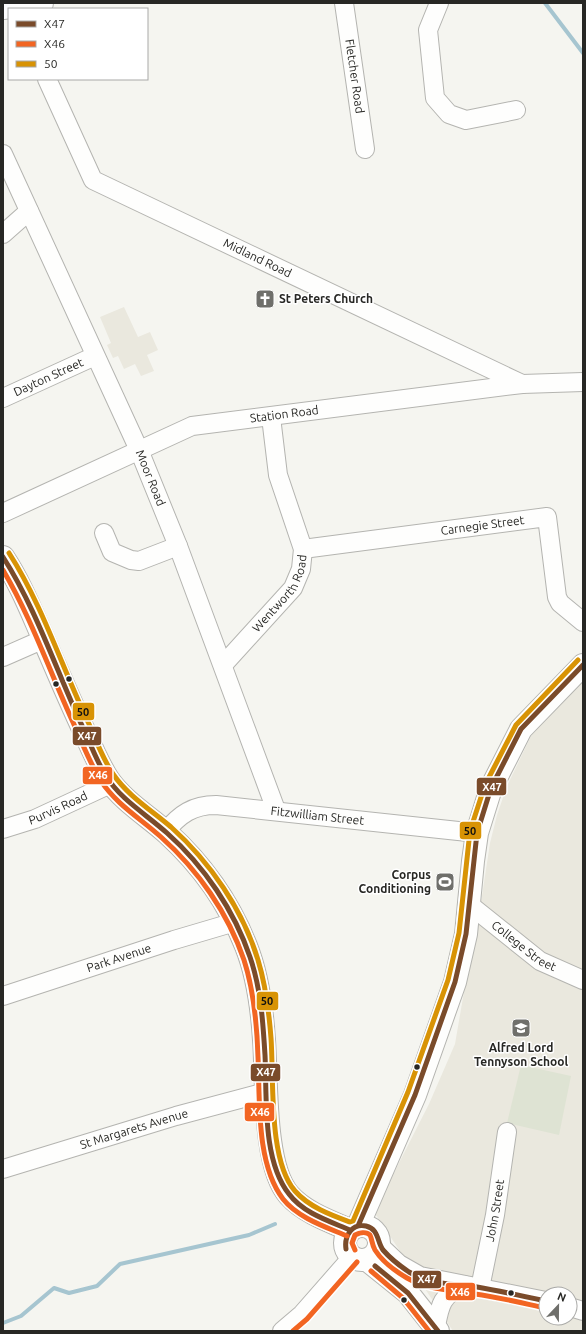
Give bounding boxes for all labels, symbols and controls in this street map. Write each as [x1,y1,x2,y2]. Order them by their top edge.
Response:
legend [8,8,148,80]
text: X47 [44,17,65,30]
text: X46 [44,37,65,50]
street label: Fletcher Road [343,38,367,114]
text: 50 [44,57,58,70]
street label: Midland Road [221,236,294,279]
church icon: St Peters Church [254,288,276,310]
place label: St Peters Church [279,292,373,305]
street label: Dayton Street [11,355,85,398]
street label: Station Road [249,403,319,425]
street label: Moor Road [134,448,168,508]
street label: Carnegie Street [440,513,525,537]
street label: Wentworth Road [249,554,308,634]
unlabelled marker [64,674,74,684]
unlabelled marker [51,679,61,689]
line badge: 50 [72,702,95,721]
text: 50 [77,706,89,718]
line badge: X47 [72,726,102,746]
text: X47 [77,730,97,742]
line badge: X46 [82,766,113,785]
text: X46 [88,769,108,781]
line badge: X47 [476,777,507,796]
text: X47 [482,781,502,793]
street label: Purvis Road [27,789,89,827]
street label: Fitzwilliam Street [270,804,365,827]
line badge: 50 [459,821,482,840]
text: 50 [464,825,476,837]
place label: Corpus Conditioning [358,868,431,895]
sports icon: Corpus Conditioning [434,871,456,893]
street label: College Street [489,918,559,973]
street label: Park Avenue [85,941,153,974]
line badge: 50 [256,991,279,1011]
text: 50 [261,995,273,1007]
school or university icon: Alfred Lord Tennyson School [510,1017,532,1039]
place label: Alfred Lord Tennyson School [474,1041,568,1068]
unlabelled marker [412,1062,422,1072]
line badge: X47 [250,1063,281,1082]
text: X47 [256,1066,276,1078]
line badge: X46 [244,1102,275,1122]
street label: St Margarets Avenue [78,1106,189,1151]
text: X46 [250,1106,270,1118]
street label: John Street [483,1178,506,1243]
line badge: X47 [412,1270,442,1289]
text: X47 [417,1273,437,1285]
line badge: X46 [445,1282,476,1301]
text: X46 [450,1286,470,1298]
north arrow [538,1286,578,1326]
unlabelled marker [506,1288,516,1298]
text: N [556,1290,568,1304]
unlabelled marker [399,1295,409,1305]

